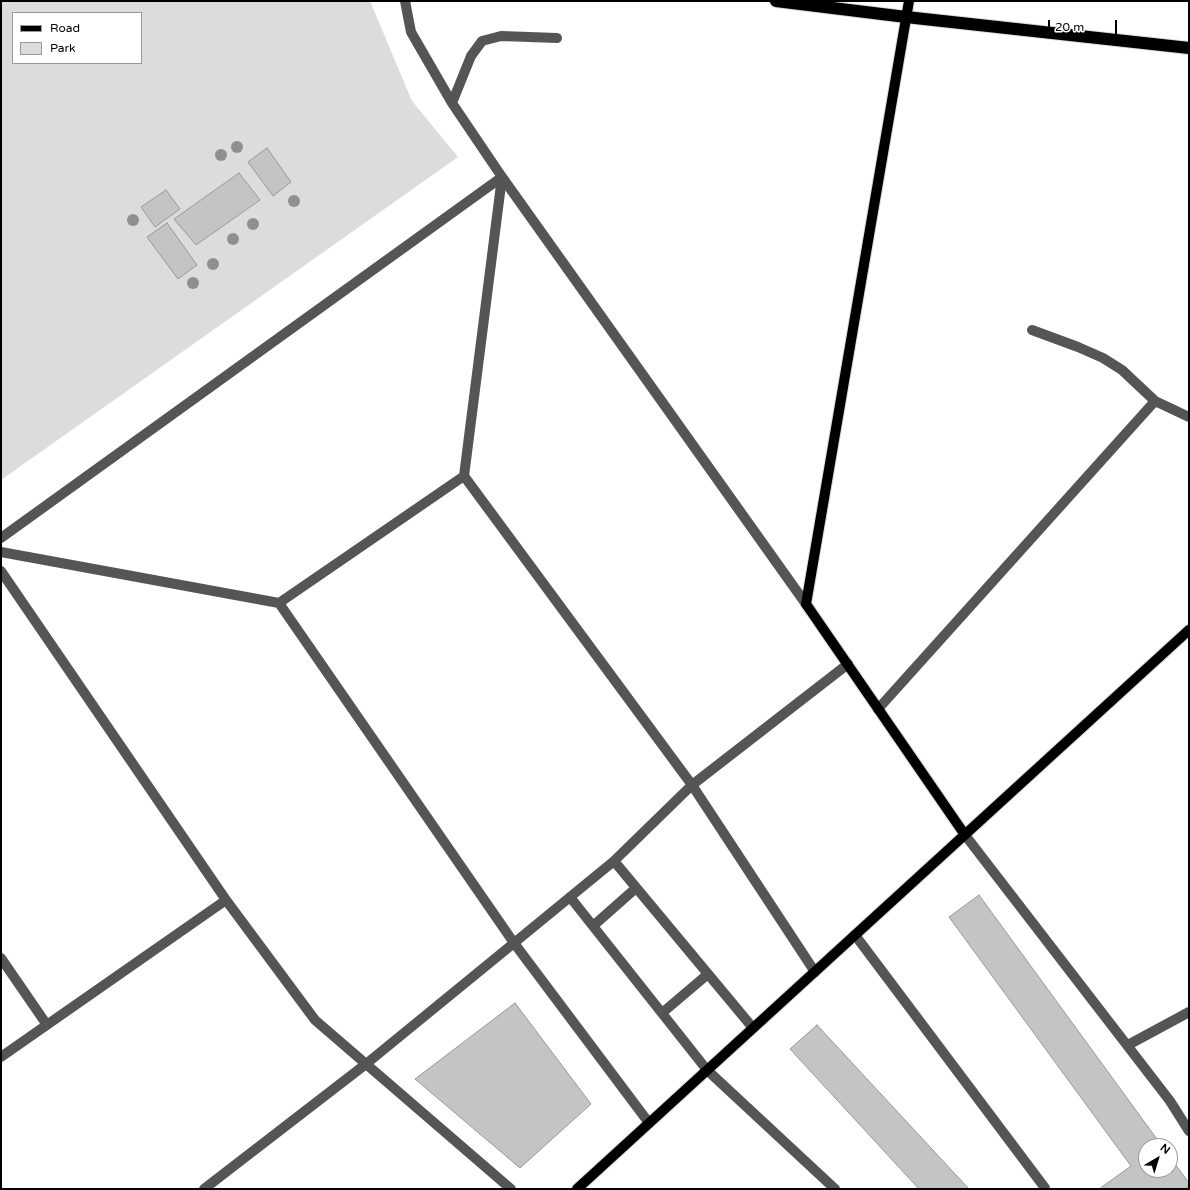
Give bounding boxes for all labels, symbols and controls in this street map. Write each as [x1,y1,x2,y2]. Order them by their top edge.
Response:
legend [12,12,142,64]
scale bar [1050,12,1119,38]
text: 20 m [1055,20,1084,34]
text: Road [50,21,80,35]
text: Park [50,41,76,55]
north arrow [1138,1138,1178,1178]
text: N [1158,1141,1173,1157]

